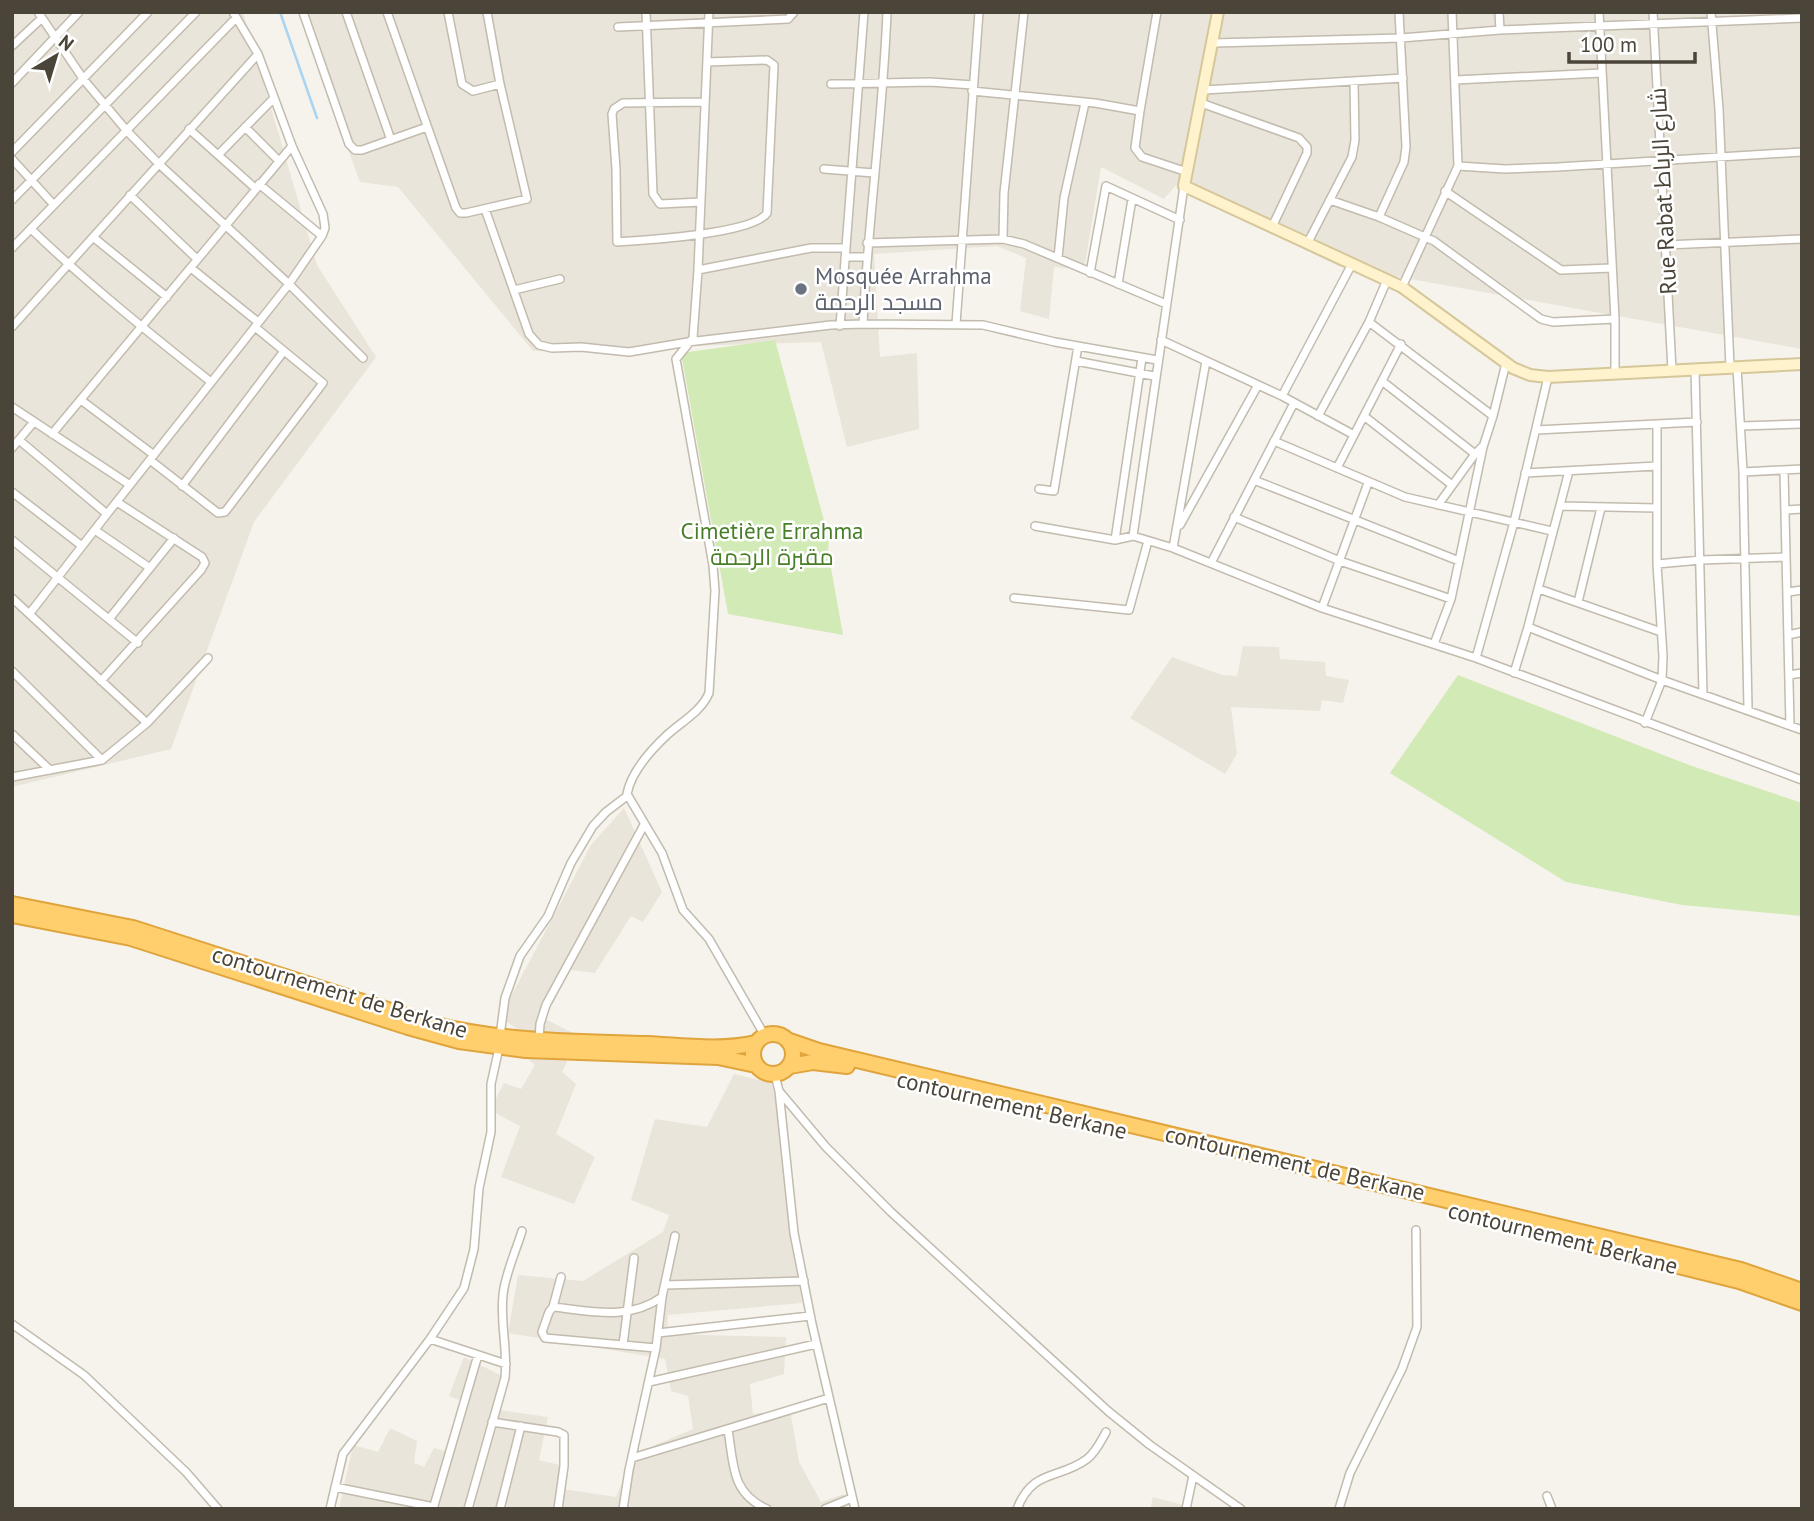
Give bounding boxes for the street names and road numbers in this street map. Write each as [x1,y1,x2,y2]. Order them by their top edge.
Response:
street label: Rue Rabat شارع الرباط [1643,87,1684,295]
street label: contournement de Berkane [209,939,471,1044]
street label: contournement Berkane [894,1064,1130,1145]
street label: contournement de Berkane [1162,1118,1428,1207]
street label: contournement Berkane [1445,1195,1681,1280]

